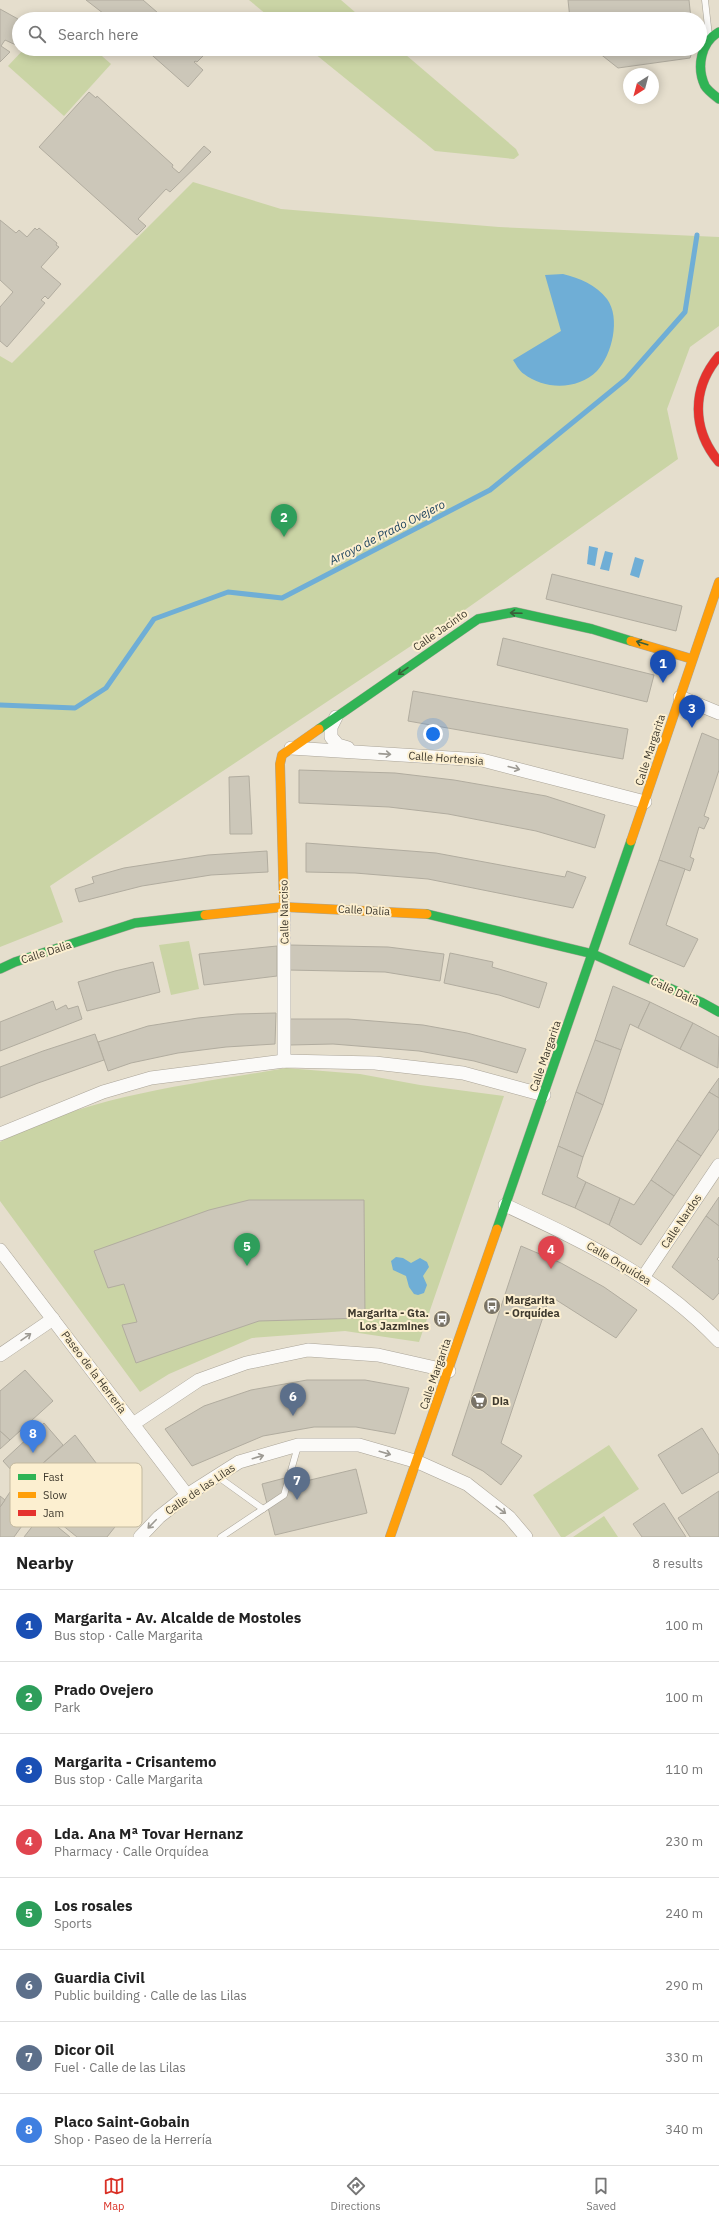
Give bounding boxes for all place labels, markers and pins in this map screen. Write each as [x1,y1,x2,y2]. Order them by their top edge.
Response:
pin: 2 [271,504,297,537]
pin: 1 [650,650,676,683]
pin: 3 [679,695,705,728]
pin: 5 [234,1233,260,1266]
pin: 4 [538,1236,564,1269]
place label: Margarita - Orquídea [505,1293,560,1320]
bus stop icon: Margarita - Orquídea [482,1296,502,1316]
place label: Margarita - Gta. Los Jazmines [348,1306,429,1333]
bus stop icon: Margarita - Gta. Los Jazmines [432,1309,452,1329]
pin: 6 [280,1383,306,1416]
supermarket icon: Dia [469,1391,489,1411]
place label: Dia [492,1394,509,1408]
pin: 8 [20,1420,46,1453]
pin: 7 [284,1467,310,1500]

